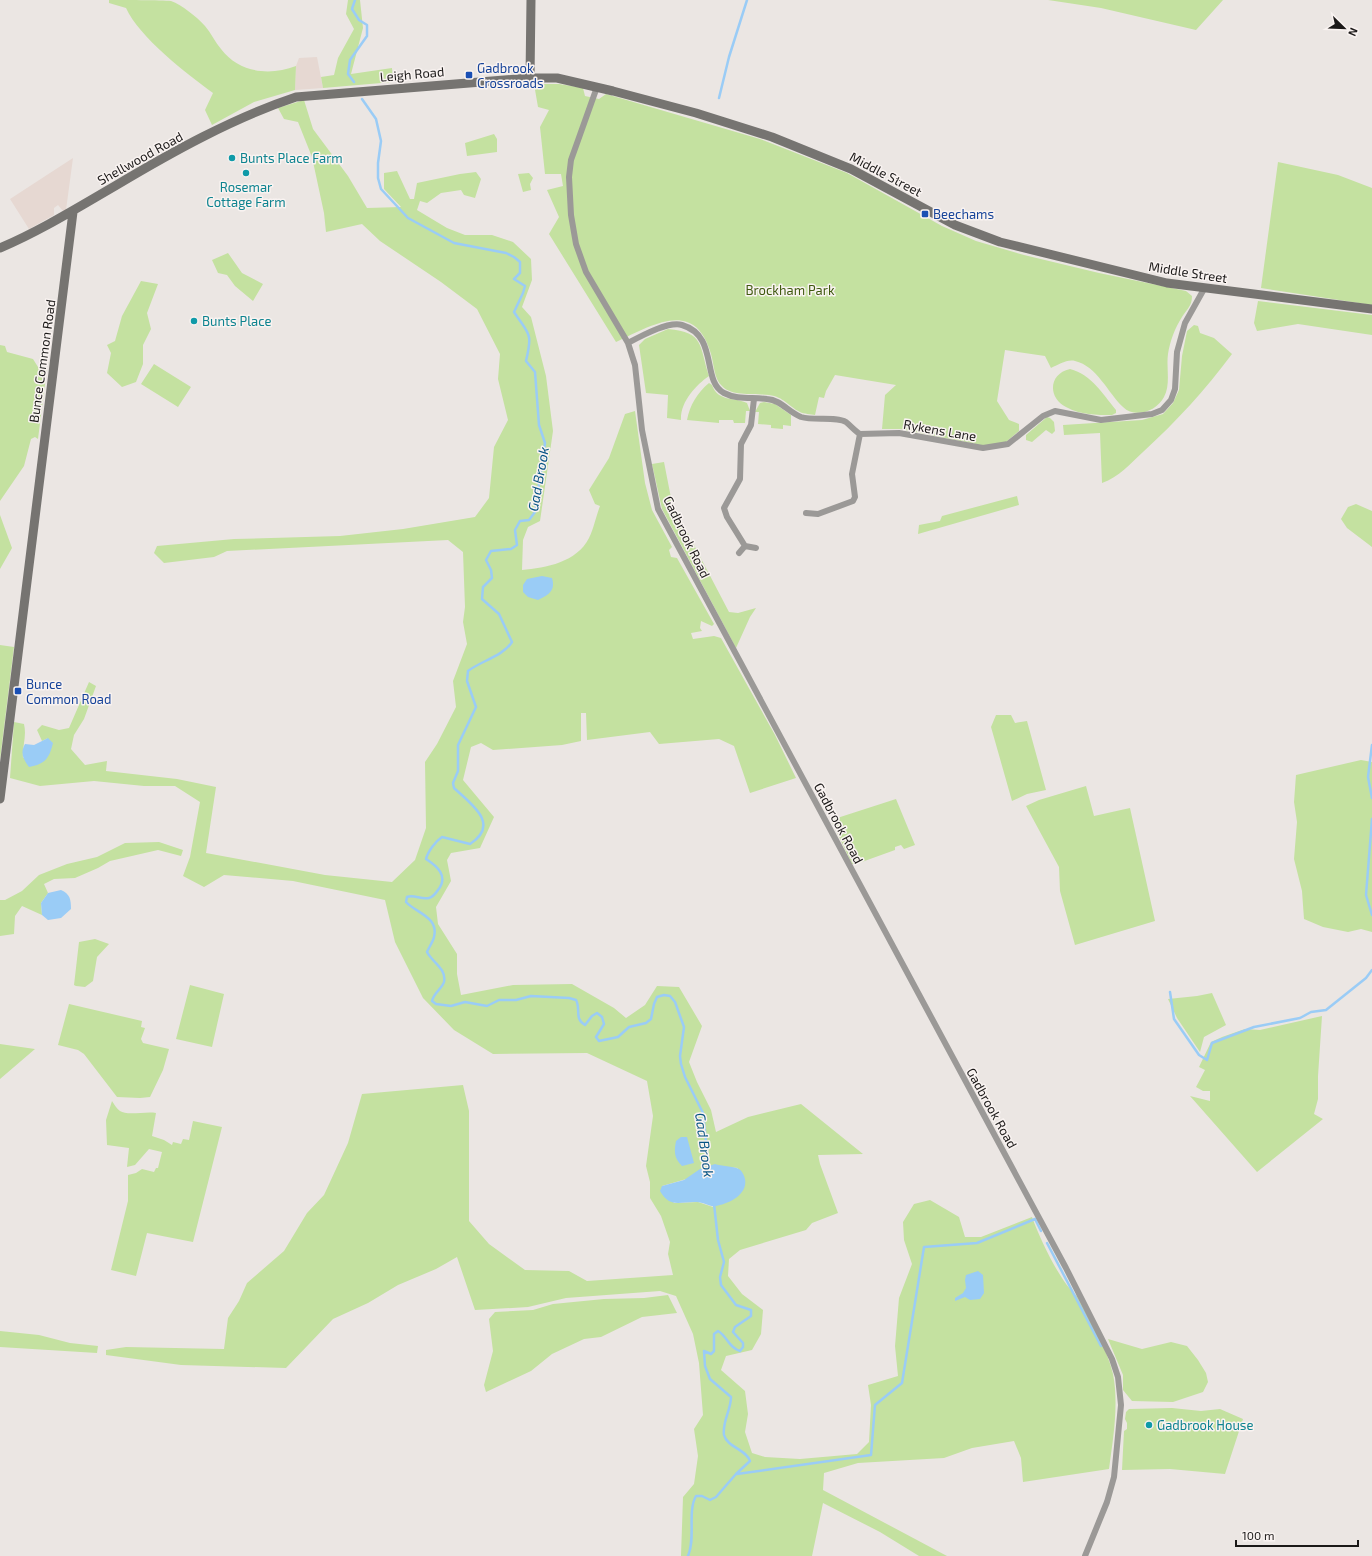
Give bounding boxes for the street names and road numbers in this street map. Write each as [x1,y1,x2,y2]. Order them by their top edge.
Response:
street label: Leigh Road [379,63,445,85]
street label: Shellwood Road [95,128,185,188]
street label: Middle Street [847,148,925,200]
street label: Middle Street [1148,258,1228,286]
street label: Bunce Common Road [25,298,59,424]
street label: Rykens Lane [902,416,978,444]
street label: Gadbrook Road [660,493,714,581]
street label: Gadbrook Road [811,780,867,866]
street label: Gadbrook Road [963,1065,1021,1151]

